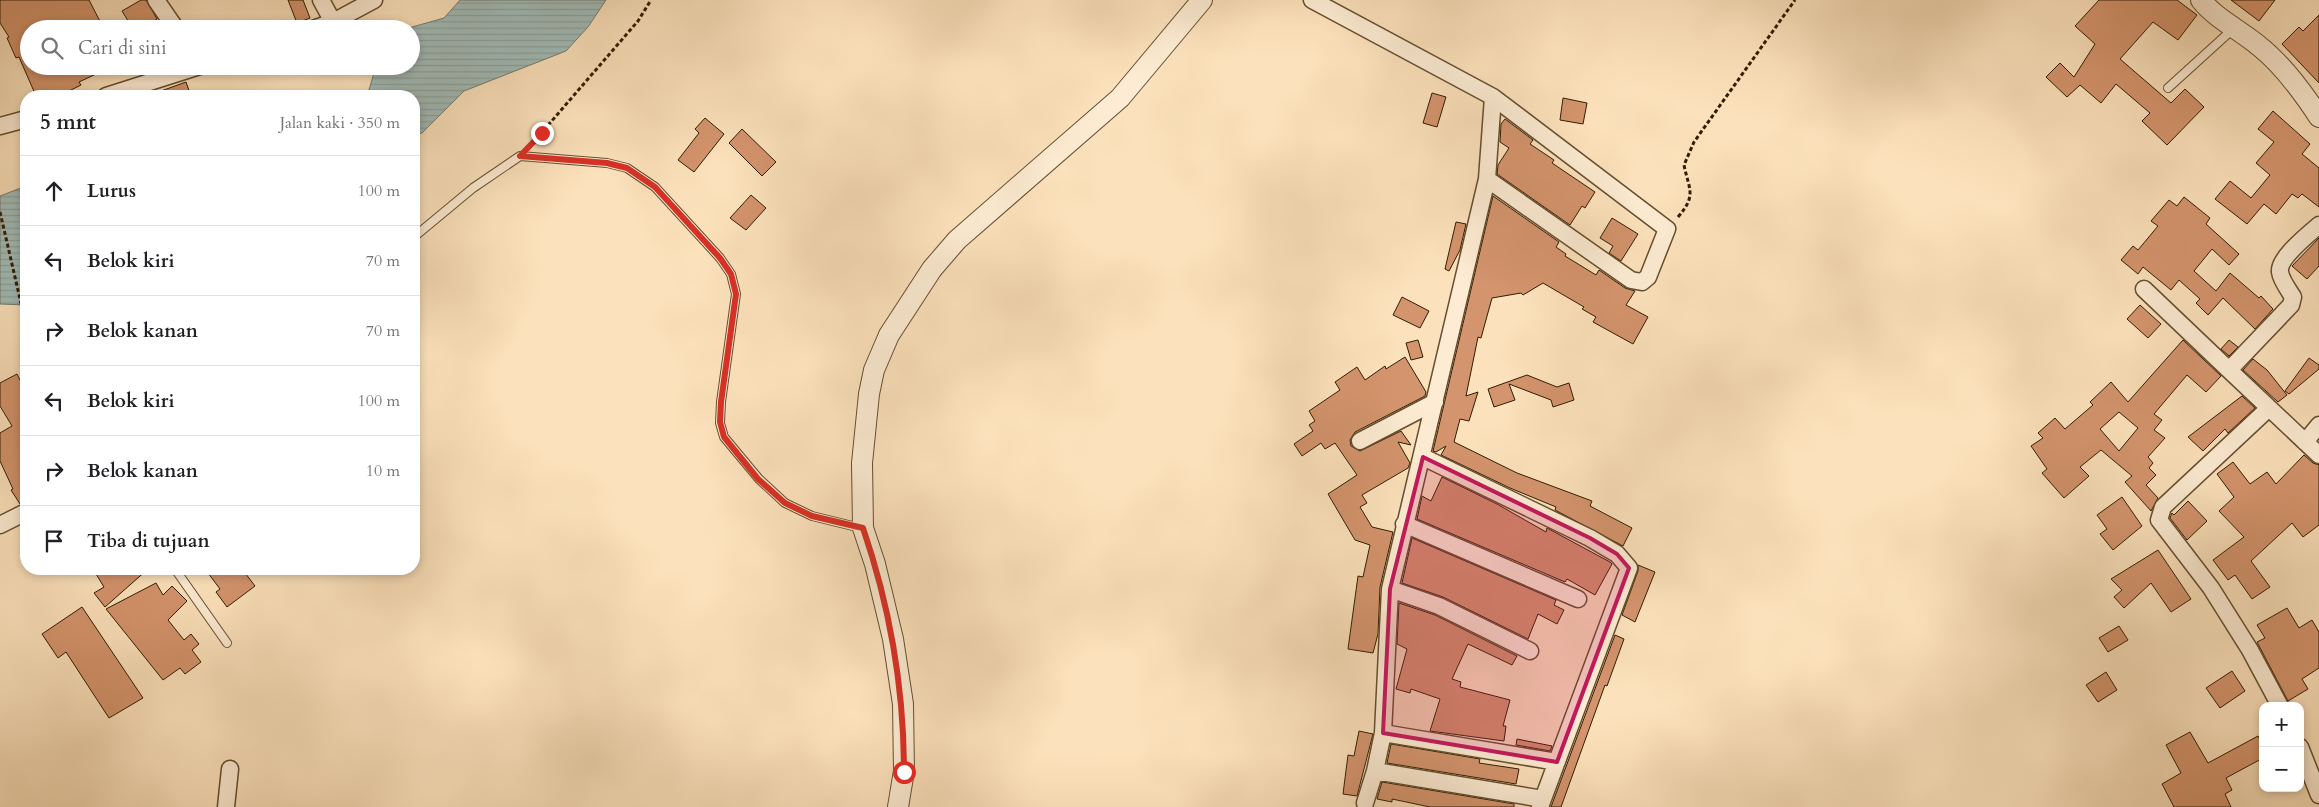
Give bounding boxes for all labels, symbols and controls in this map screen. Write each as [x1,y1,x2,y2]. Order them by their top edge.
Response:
search box [20,20,420,75]
icon: search [38,34,66,62]
text: Cari di sini [78,35,167,61]
text: 5 mnt [40,108,96,137]
text: Jalan kaki · 350 m [280,112,400,134]
route end [531,122,554,145]
icon: ahead [40,177,68,205]
text: Lurus [87,178,136,204]
text: 100 m [358,180,400,202]
icon: left [40,247,68,275]
text: Belok kiri [87,248,174,274]
text: 70 m [366,250,400,272]
icon: right [40,317,68,345]
text: Belok kanan [87,318,198,344]
text: 70 m [366,320,400,342]
icon: left [40,387,68,415]
text: Belok kiri [87,388,174,414]
text: 100 m [358,390,400,412]
icon: right [40,457,68,485]
text: Belok kanan [87,458,198,484]
text: 10 m [366,460,400,482]
icon: arrive [40,527,68,555]
text: Tiba di tujuan [87,528,210,554]
map controls [2259,702,2304,792]
button: + [2259,702,2304,747]
button: − [2259,747,2304,792]
route start [893,761,916,784]

